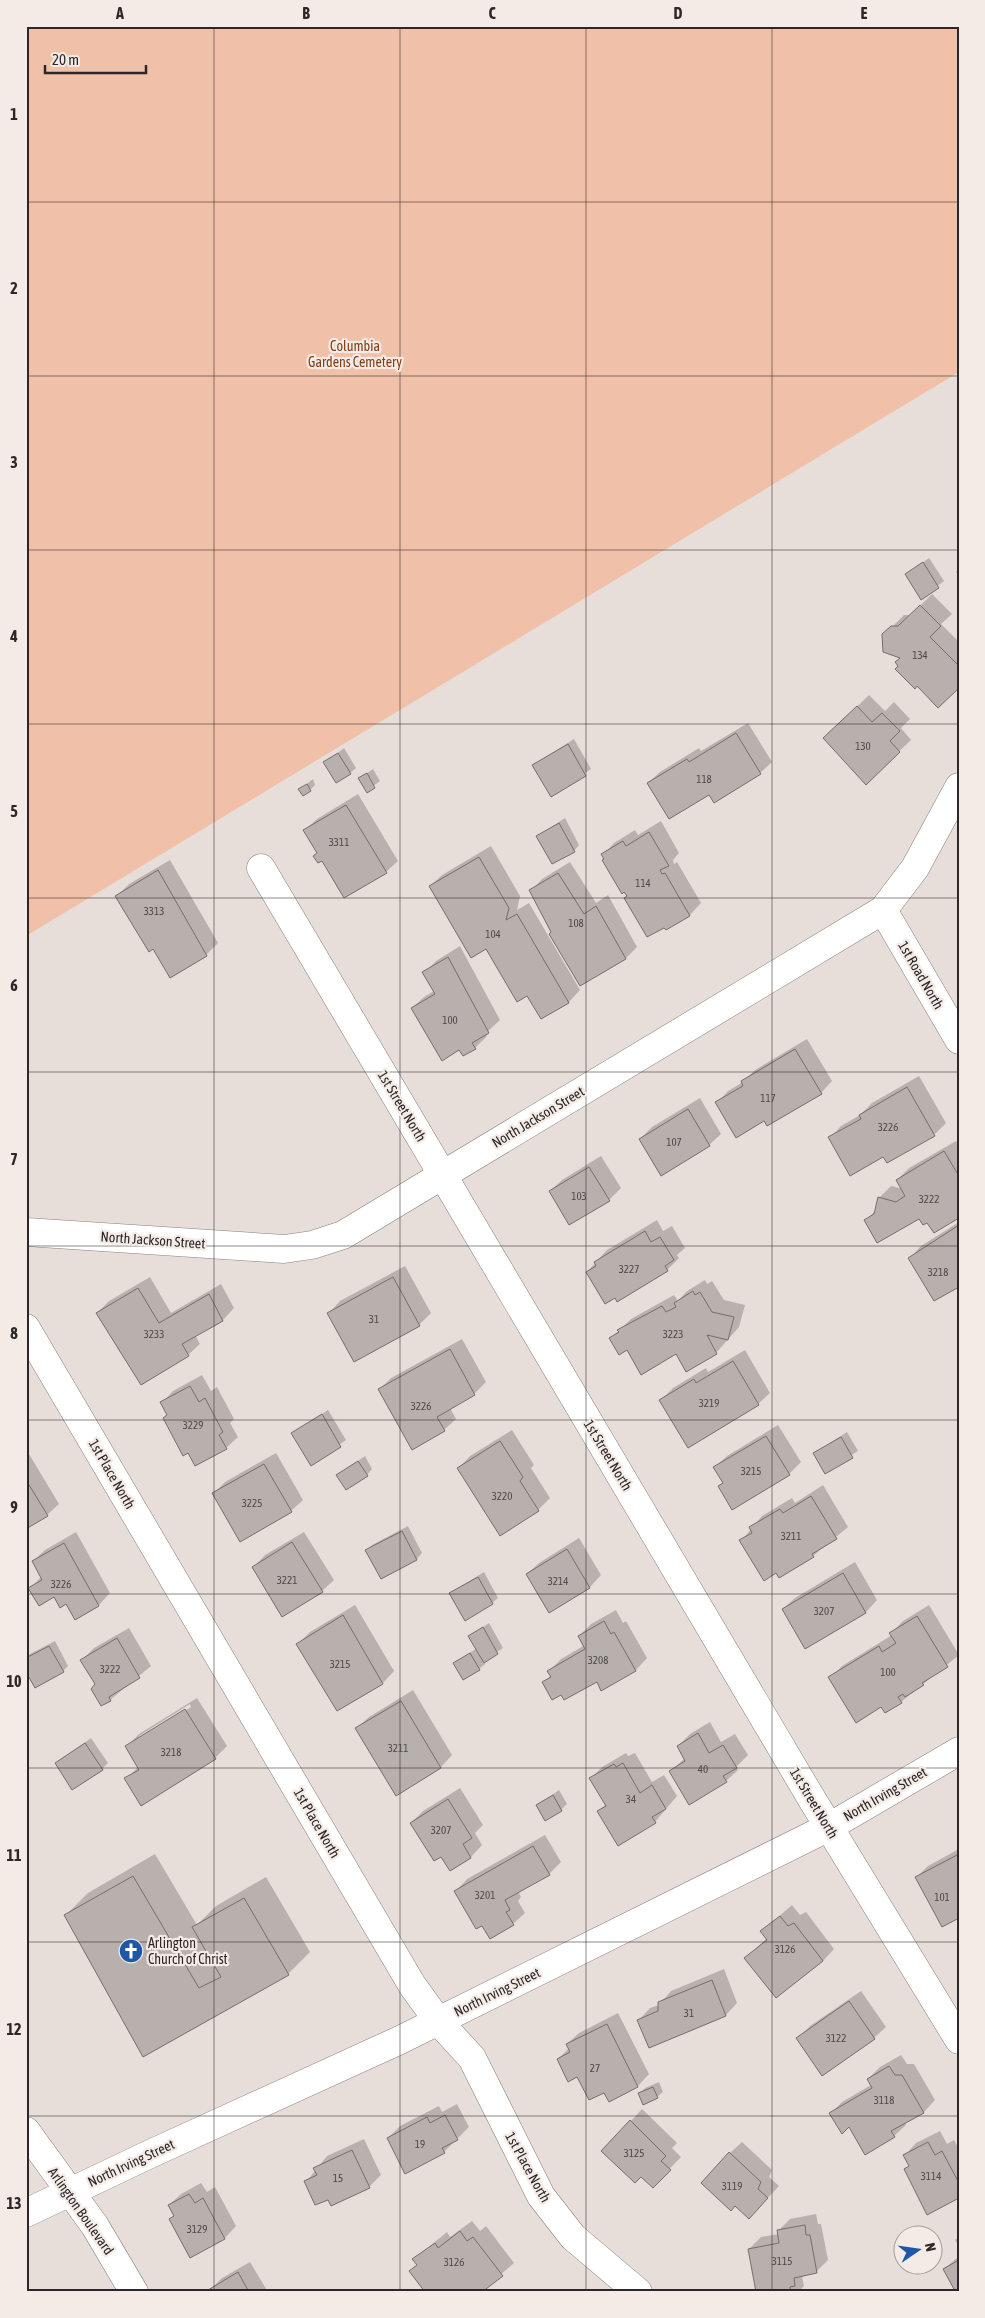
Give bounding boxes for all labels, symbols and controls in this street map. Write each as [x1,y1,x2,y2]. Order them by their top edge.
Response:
text: A [115,4,124,22]
text: B [302,4,310,22]
text: C [488,4,496,22]
text: D [674,4,683,22]
text: E [861,4,868,22]
scale bar [45,42,146,74]
text: 20 m [52,51,79,68]
text: 1 [10,105,18,123]
text: 2 [10,279,18,297]
park label: Columbia Gardens Cemetery [308,338,402,370]
text: 3 [10,453,18,471]
text: 4 [9,627,18,645]
house number: 134 [912,649,928,661]
house number: 130 [855,740,871,752]
house number: 118 [696,773,712,785]
text: 5 [10,802,18,820]
house number: 3311 [329,836,349,848]
house number: 114 [635,877,651,889]
house number: 3313 [144,905,164,917]
house number: 108 [568,917,584,929]
house number: 104 [485,928,501,940]
street label: 1st Road North [895,938,947,1012]
text: 6 [10,976,18,994]
house number: 100 [442,1014,458,1026]
street label: 1st Street North [375,1068,429,1144]
street label: North Jackson Street [489,1083,587,1151]
house number: 117 [760,1092,776,1104]
house number: 3226 [878,1121,898,1133]
house number: 107 [666,1136,682,1148]
text: 7 [10,1150,18,1168]
house number: 103 [571,1190,587,1202]
house number: 3222 [919,1193,939,1205]
street label: North Jackson Street [100,1228,206,1252]
house number: 3227 [619,1263,639,1275]
house number: 3218 [928,1266,948,1278]
house number: 31 [369,1313,379,1325]
text: 8 [10,1324,18,1342]
house number: 3233 [144,1328,164,1340]
house number: 3223 [663,1328,683,1340]
house number: 3219 [699,1397,719,1409]
house number: 3226 [411,1400,431,1412]
street label: 1st Street North [581,1417,635,1493]
house number: 3229 [183,1419,203,1431]
street label: 1st Place North [86,1436,138,1512]
house number: 3215 [741,1465,761,1477]
house number: 3220 [492,1490,512,1502]
house number: 3225 [242,1497,262,1509]
text: 9 [10,1498,18,1516]
house number: 3211 [781,1530,801,1542]
house number: 3221 [277,1574,297,1586]
house number: 3214 [548,1575,568,1587]
house number: 3226 [51,1578,71,1590]
house number: 3207 [814,1605,834,1617]
house number: 3208 [588,1654,608,1666]
house number: 3215 [330,1658,350,1670]
house number: 3222 [100,1663,120,1675]
house number: 100 [880,1666,896,1678]
text: 10 [6,1672,22,1690]
house number: 3211 [388,1742,408,1754]
house number: 3218 [161,1746,181,1758]
house number: 40 [698,1763,708,1775]
street label: North Irving Street [840,1764,930,1824]
street label: 1st Street North [787,1765,841,1841]
street label: 1st Place North [291,1785,343,1861]
house number: 34 [626,1793,636,1805]
house number: 3207 [431,1824,451,1836]
text: 11 [6,1846,22,1864]
house number: 3201 [475,1889,495,1901]
house number: 101 [934,1891,950,1903]
place label: Arlington Church of Christ [148,1935,228,1967]
church icon: Arlington Church of Christ [118,1938,144,1964]
house number: 3126 [775,1943,795,1955]
street label: North Irving Street [451,1964,543,2020]
house number: 31 [684,2007,694,2019]
text: 12 [6,2020,22,2038]
house number: 3122 [826,2032,846,2044]
house number: 27 [590,2062,600,2074]
house number: 3118 [874,2094,894,2106]
street label: 1st Place North [502,2129,554,2205]
street label: North Irving Street [85,2136,177,2190]
house number: 19 [415,2138,425,2150]
house number: 3125 [624,2147,644,2159]
street label: Arlington Boulevard [45,2164,117,2258]
house number: 3114 [921,2170,941,2182]
house number: 15 [333,2172,343,2184]
house number: 3119 [722,2180,742,2192]
text: 13 [6,2194,22,2212]
house number: 3129 [187,2223,207,2235]
north arrow [892,2226,942,2276]
text: N [922,2241,939,2253]
house number: 3115 [772,2255,792,2267]
house number: 3126 [444,2256,464,2268]

